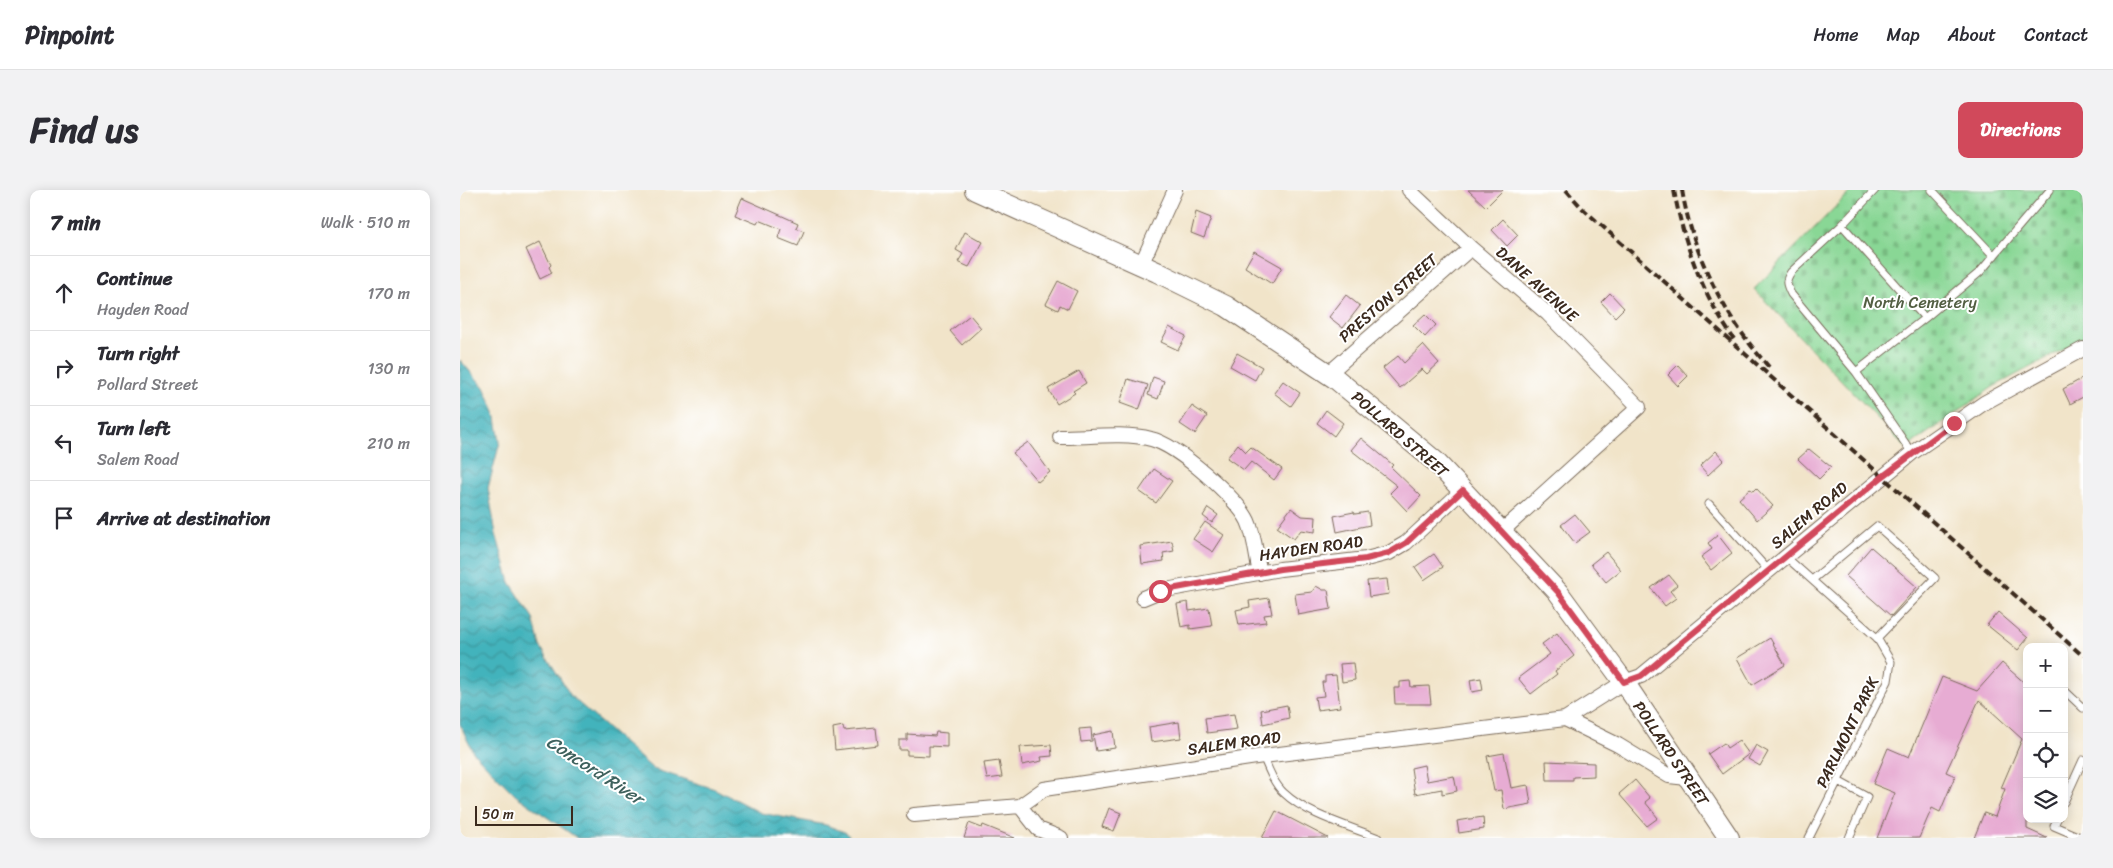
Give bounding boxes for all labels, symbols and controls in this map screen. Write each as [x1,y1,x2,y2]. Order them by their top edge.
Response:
text: Pinpoint [25,14,114,56]
text: Home [1814,19,1859,51]
text: Map [1887,19,1920,51]
text: About [1948,19,1996,51]
text: Contact [2024,19,2088,51]
text: Find us [30,99,138,161]
button: Directions [1958,102,2083,158]
text: 7 min [50,204,101,242]
text: Walk · 510 m [321,208,410,237]
street label: DANE AVENUE [1489,239,1586,330]
street label: PRESTON STREET [1332,246,1445,350]
text: Continue [97,262,173,295]
icon: ahead [50,279,78,307]
text: 170 m [367,279,410,308]
park label: North Cemetery [1863,288,1977,317]
text: Hayden Road [97,295,188,324]
text: Turn right [97,337,179,370]
icon: right [50,354,78,382]
text: 130 m [368,354,410,383]
text: Pollard Street [97,370,198,399]
street label: POLLARD STREET [1345,383,1456,486]
text: Turn left [97,412,170,445]
route end [1943,412,1966,435]
icon: left [50,429,78,457]
text: 210 m [367,429,410,458]
text: Salem Road [97,445,178,474]
street label: SALEM ROAD [1764,473,1855,556]
text: Arrive at destination [97,502,270,535]
icon: arrive [50,504,78,532]
street label: HAYDEN ROAD [1257,526,1365,570]
route start [1149,580,1172,603]
map controls [2023,643,2068,823]
button: + [2023,643,2068,688]
street label: PARLMONT PARK [1808,671,1887,793]
button: − [2023,688,2068,733]
street label: POLLARD STREET [1625,695,1718,812]
street label: SALEM ROAD [1185,722,1283,764]
water label: Concord River [540,726,653,816]
button: locate [2023,733,2068,778]
button: layers [2023,778,2068,823]
text: 50 m [482,802,514,827]
scale bar [475,803,572,826]

